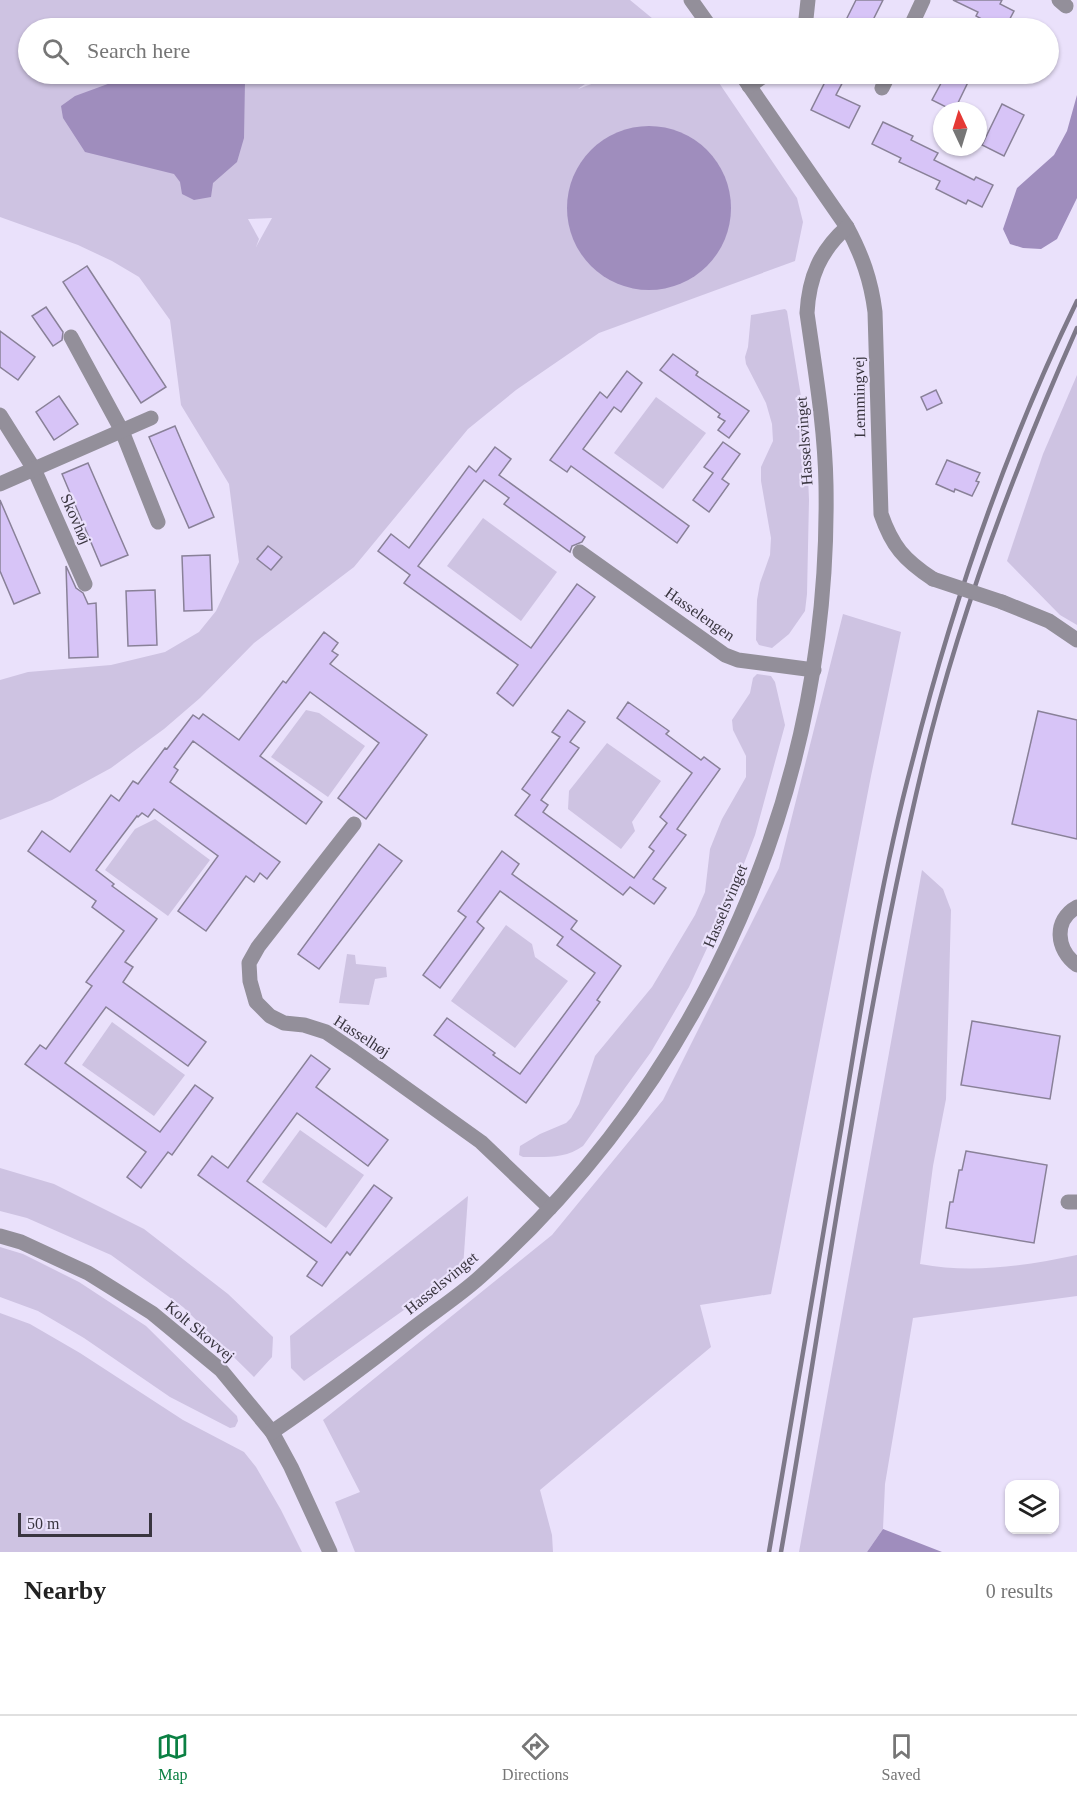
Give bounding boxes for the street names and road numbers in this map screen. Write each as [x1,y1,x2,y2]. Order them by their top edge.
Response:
street label: Lemmingvej [850,356,869,438]
street label: Hasselsvinget [792,395,817,486]
street label: Skovhøj [56,491,95,547]
street label: Hasselengen [661,584,738,645]
street label: Hasselsvinget [700,861,751,951]
street label: Hasselhøj [330,1012,393,1061]
street label: Hasselsvinget [401,1248,482,1318]
street label: Kolt Skovvej [161,1297,238,1366]

